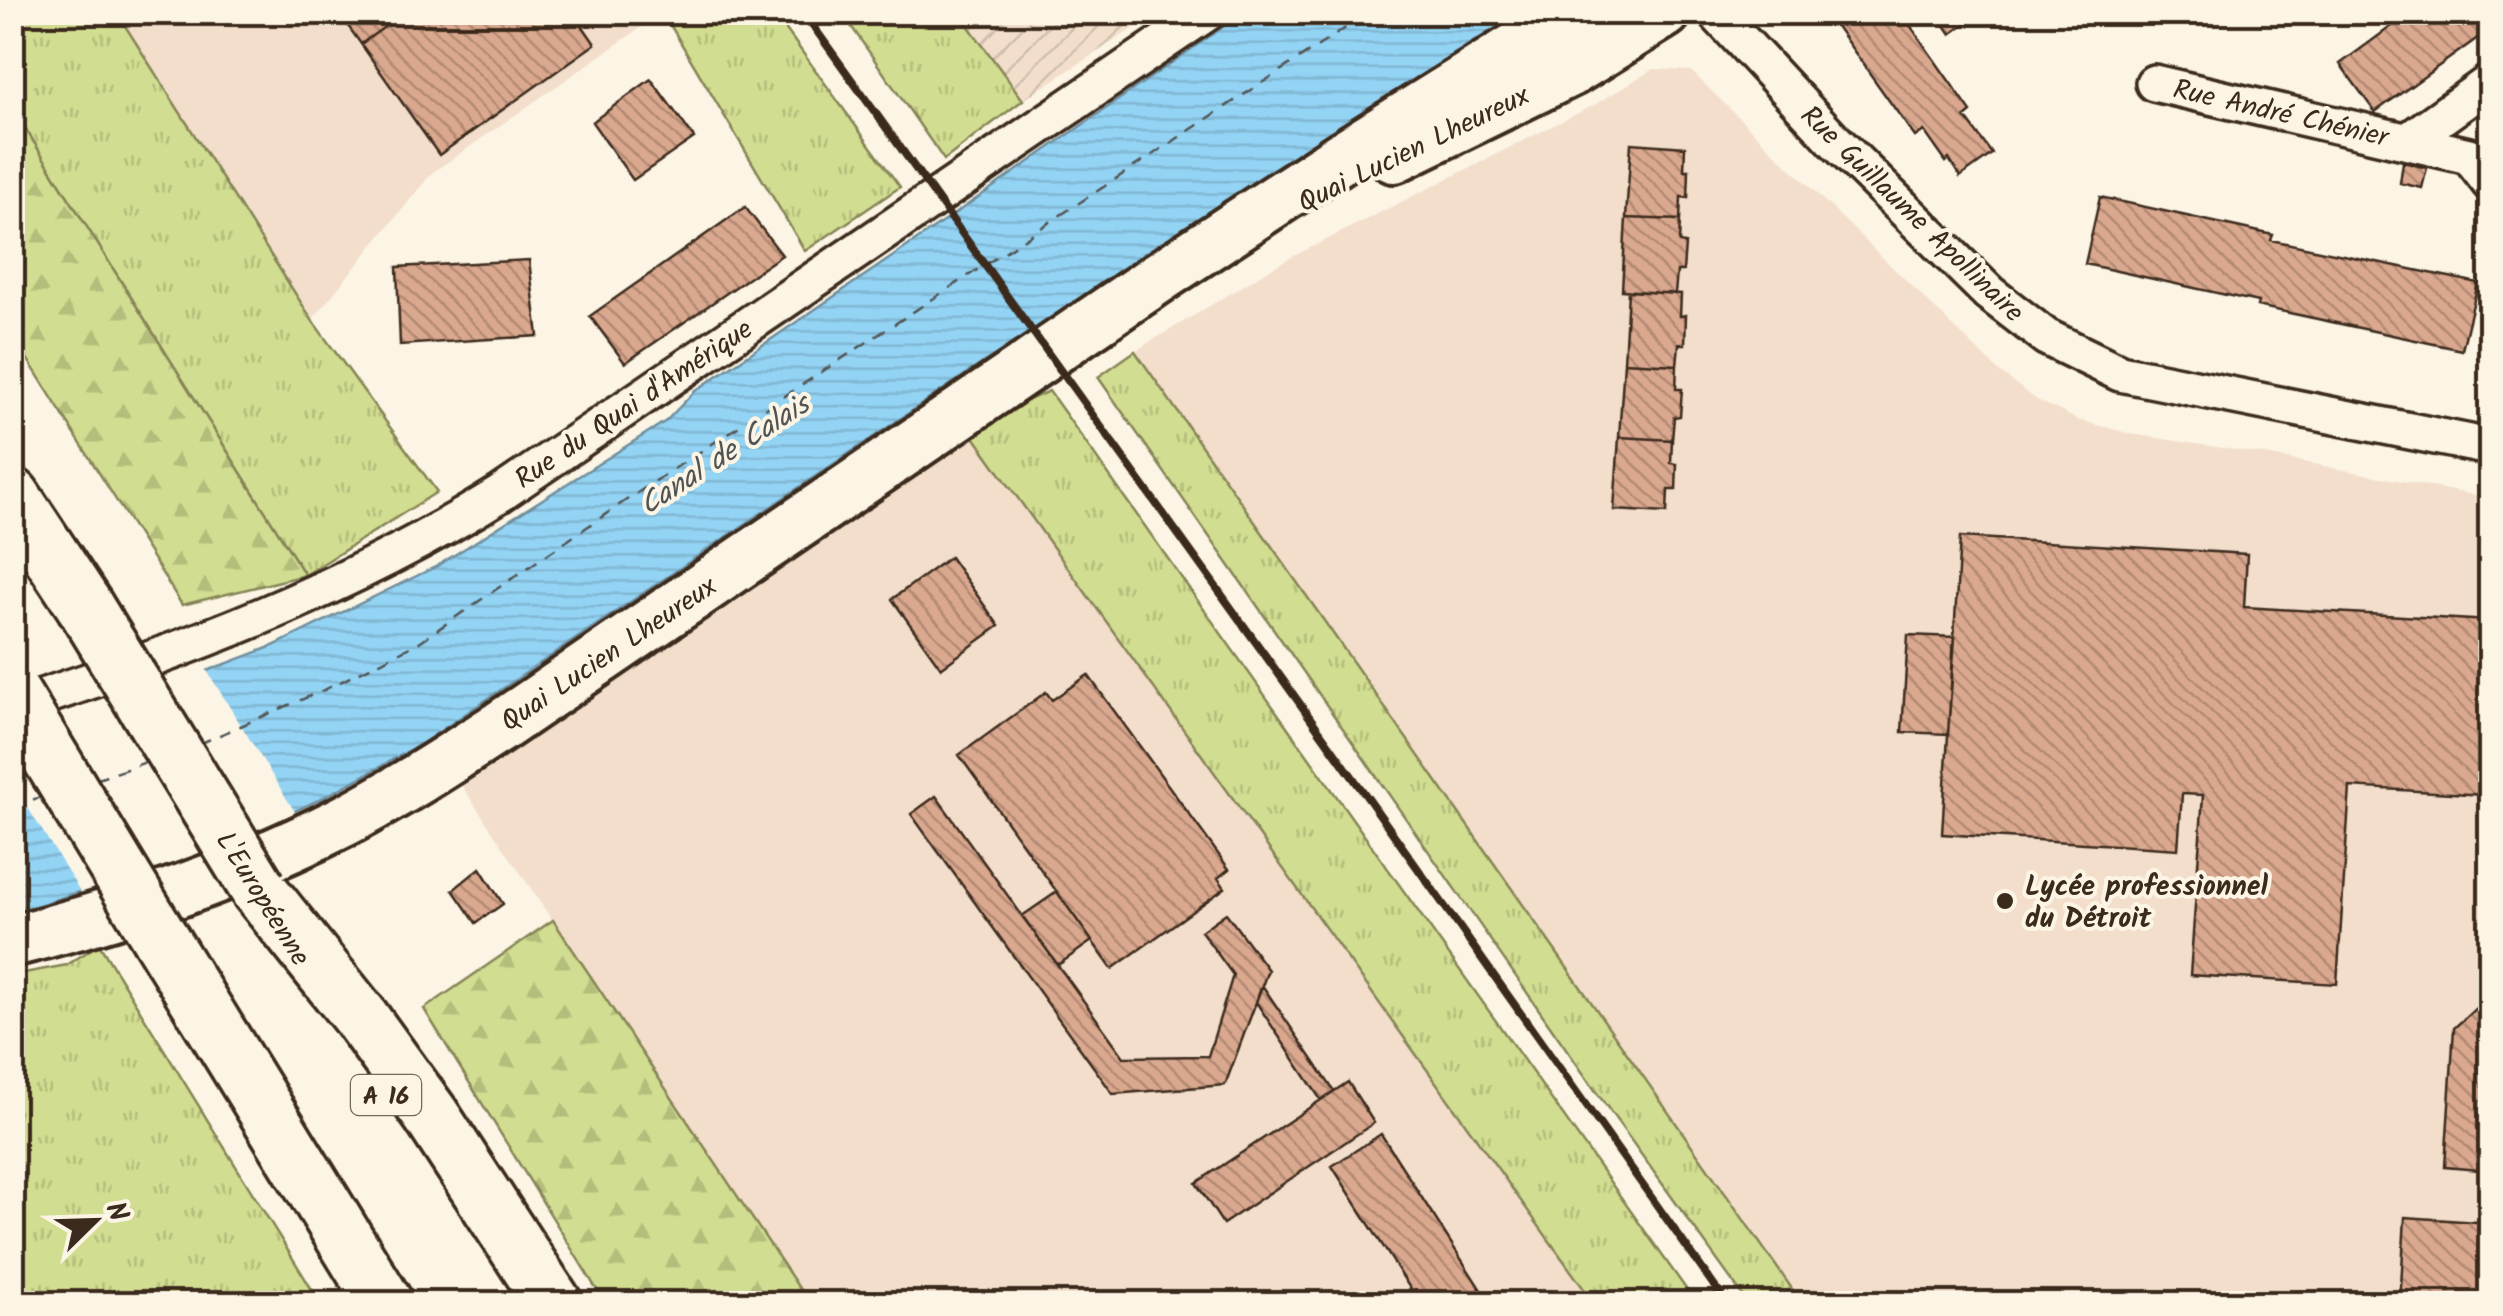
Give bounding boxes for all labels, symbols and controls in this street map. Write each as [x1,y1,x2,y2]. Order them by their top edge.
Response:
street label: Rue André Chénier [2168,68,2394,161]
street label: Quai Lucien Lheureux [1291,74,1538,226]
street label: Rue Guillaume Apollinaire [1789,95,2034,335]
street label: Rue du Quai d'Amérique [506,308,763,502]
water label: Canal de Calais [630,381,823,529]
street label: Quai Lucien Lheureux [492,565,728,744]
street label: L'Européenne [203,823,321,976]
place label: Lycée professionnel du Détroit [2025,865,2268,942]
marker: Lycée professionnel du Détroit [1994,890,2016,912]
road number: A 16 [351,1075,421,1115]
north arrow [45,1171,145,1271]
text: N [92,1195,140,1229]

